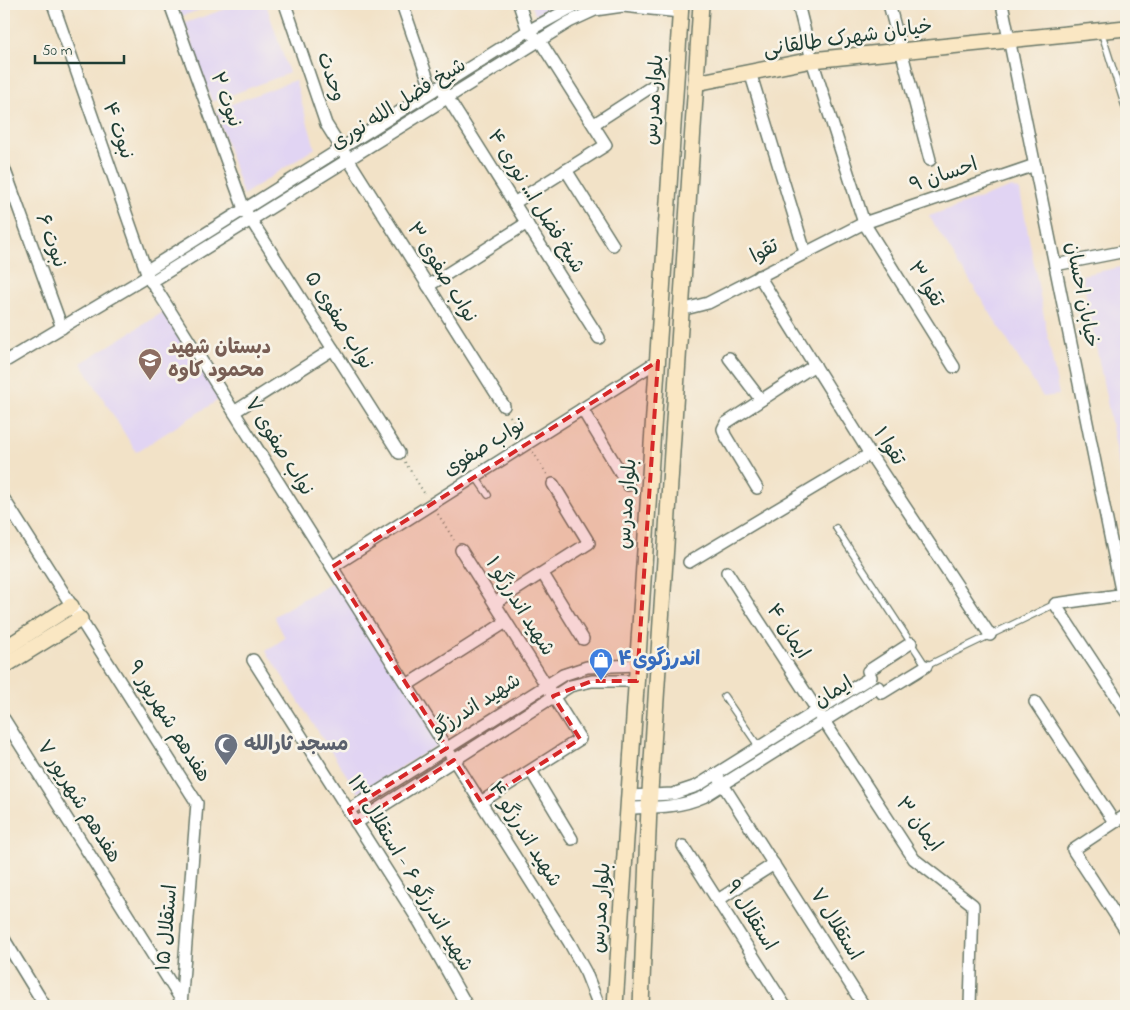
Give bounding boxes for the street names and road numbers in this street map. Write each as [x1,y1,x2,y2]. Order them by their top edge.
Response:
street label: خیابان شهرک طالقانی [762,13,934,65]
street label: وحدت [308,48,352,106]
street label: شیخ فضل الله نوری [326,52,472,158]
street label: بلوار مدرس [637,54,673,146]
street label: نبوت ۲ [202,68,248,132]
street label: نبوت ۴ [94,99,140,163]
street label: شیخ فضل ا... نوری ۴ [479,124,591,280]
street label: احسان ۹ [906,151,982,201]
street label: نبوت ۶ [27,210,73,272]
street label: نواب صفوی ۳ [399,217,483,329]
street label: تقوا [746,232,785,271]
street label: خیابان احسان [1057,240,1105,350]
street label: تقوا ۳ [899,256,951,314]
street label: نواب صفوی ۵ [296,266,380,376]
street label: نواب صفوی ۷ [236,392,320,502]
street label: نواب صفوی [438,411,532,485]
street label: تقوا ۱ [865,422,911,472]
street label: بلوار مدرس [610,458,646,550]
street label: شهید اندرزگو ۱ [477,552,561,662]
street label: ایمان ۴ [758,598,816,666]
street label: هفدهم شهریور ۹ [119,656,217,788]
street label: شهید اندرزگو [425,667,527,746]
street label: ایمان [809,670,859,716]
street label: هفدهم شهریور ۷ [29,735,127,869]
street label: شهید اندرزگو ۶ - استقلال ۱۳ [339,770,479,978]
street label: شهید اندرزگو ۴ [480,776,568,894]
street label: ایمان ۳ [888,791,948,859]
street label: بلوار مدرس [584,862,620,954]
street label: استقلال ۹ [717,875,783,957]
street label: استقلال ۱۵ [150,883,186,973]
street label: استقلال ۷ [801,883,869,967]

